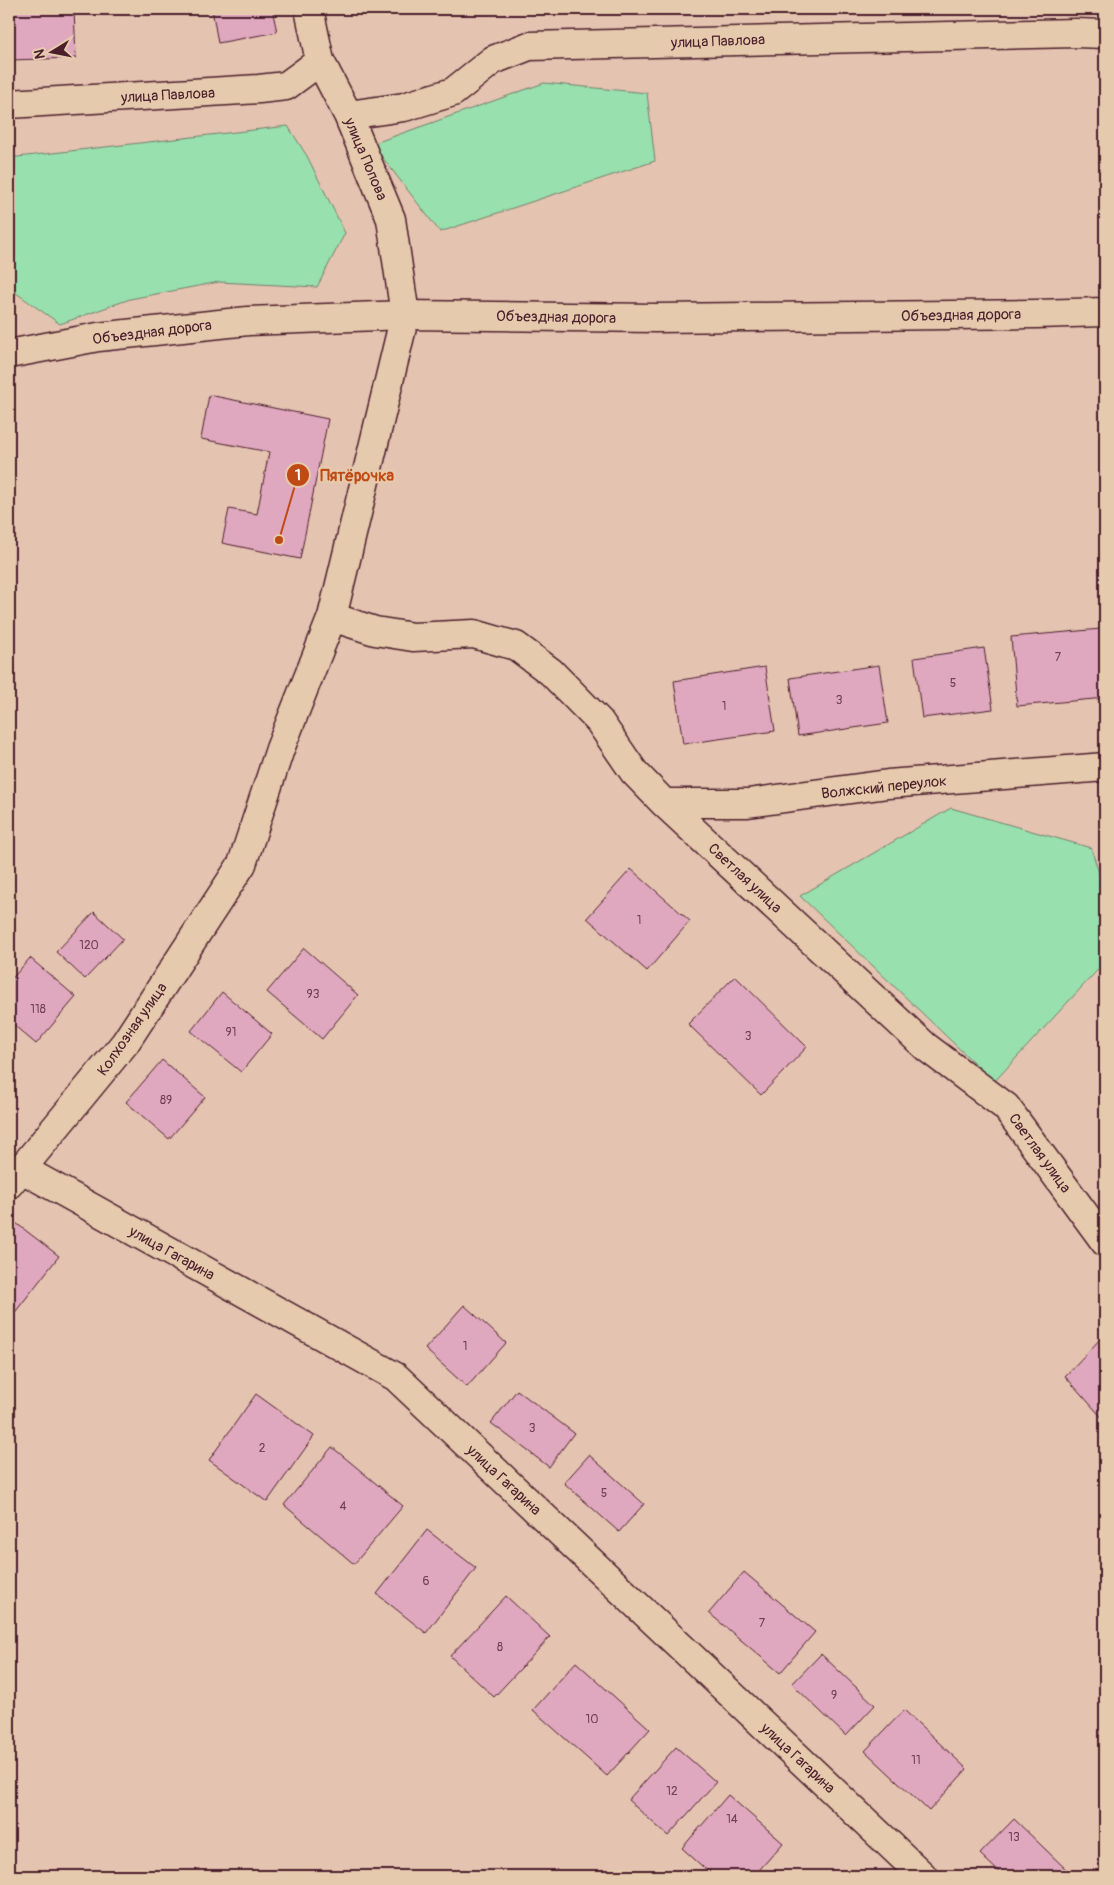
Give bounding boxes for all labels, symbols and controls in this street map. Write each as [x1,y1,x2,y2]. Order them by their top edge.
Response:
north arrow [28,28,78,78]
street label: улица Павлова [670,30,765,53]
text: N [30,48,49,60]
street label: улица Павлова [119,84,216,108]
street label: улица Попова [339,114,391,203]
street label: Объездная дорога [901,305,1021,326]
street label: Объездная дорога [496,307,616,328]
street label: Объездная дорога [91,316,213,349]
callout: Пятёрочка [285,460,404,491]
text: 1 [295,466,301,485]
text: Пятёрочка [320,466,394,486]
house number: 7 [1055,650,1062,665]
house number: 5 [950,676,956,691]
house number: 3 [836,693,843,708]
house number: 1 [722,699,726,714]
street label: Волжский переулок [820,771,948,804]
street label: Светлая улица [704,839,786,917]
house number: 1 [637,913,641,928]
house number: 120 [79,938,99,953]
street label: Колхозная улица [93,979,172,1080]
house number: 93 [307,987,320,1002]
house number: 118 [30,1002,46,1017]
house number: 91 [226,1025,236,1040]
house number: 3 [745,1029,752,1044]
house number: 89 [160,1093,172,1108]
street label: Светлая улица [1004,1110,1075,1197]
street label: улица Гагарина [125,1222,218,1285]
house number: 1 [463,1339,467,1354]
house number: 3 [529,1421,536,1436]
street label: улица Гагарина [462,1440,545,1520]
house number: 2 [259,1441,266,1456]
house number: 5 [601,1486,607,1501]
house number: 4 [340,1499,347,1514]
house number: 6 [423,1574,430,1589]
house number: 7 [759,1616,766,1631]
house number: 8 [497,1640,503,1655]
house number: 9 [831,1688,837,1703]
house number: 10 [586,1712,598,1727]
street label: улица Гагарина [756,1718,839,1798]
house number: 11 [911,1753,921,1768]
house number: 12 [666,1784,678,1799]
house number: 14 [726,1812,738,1827]
house number: 13 [1008,1830,1020,1845]

